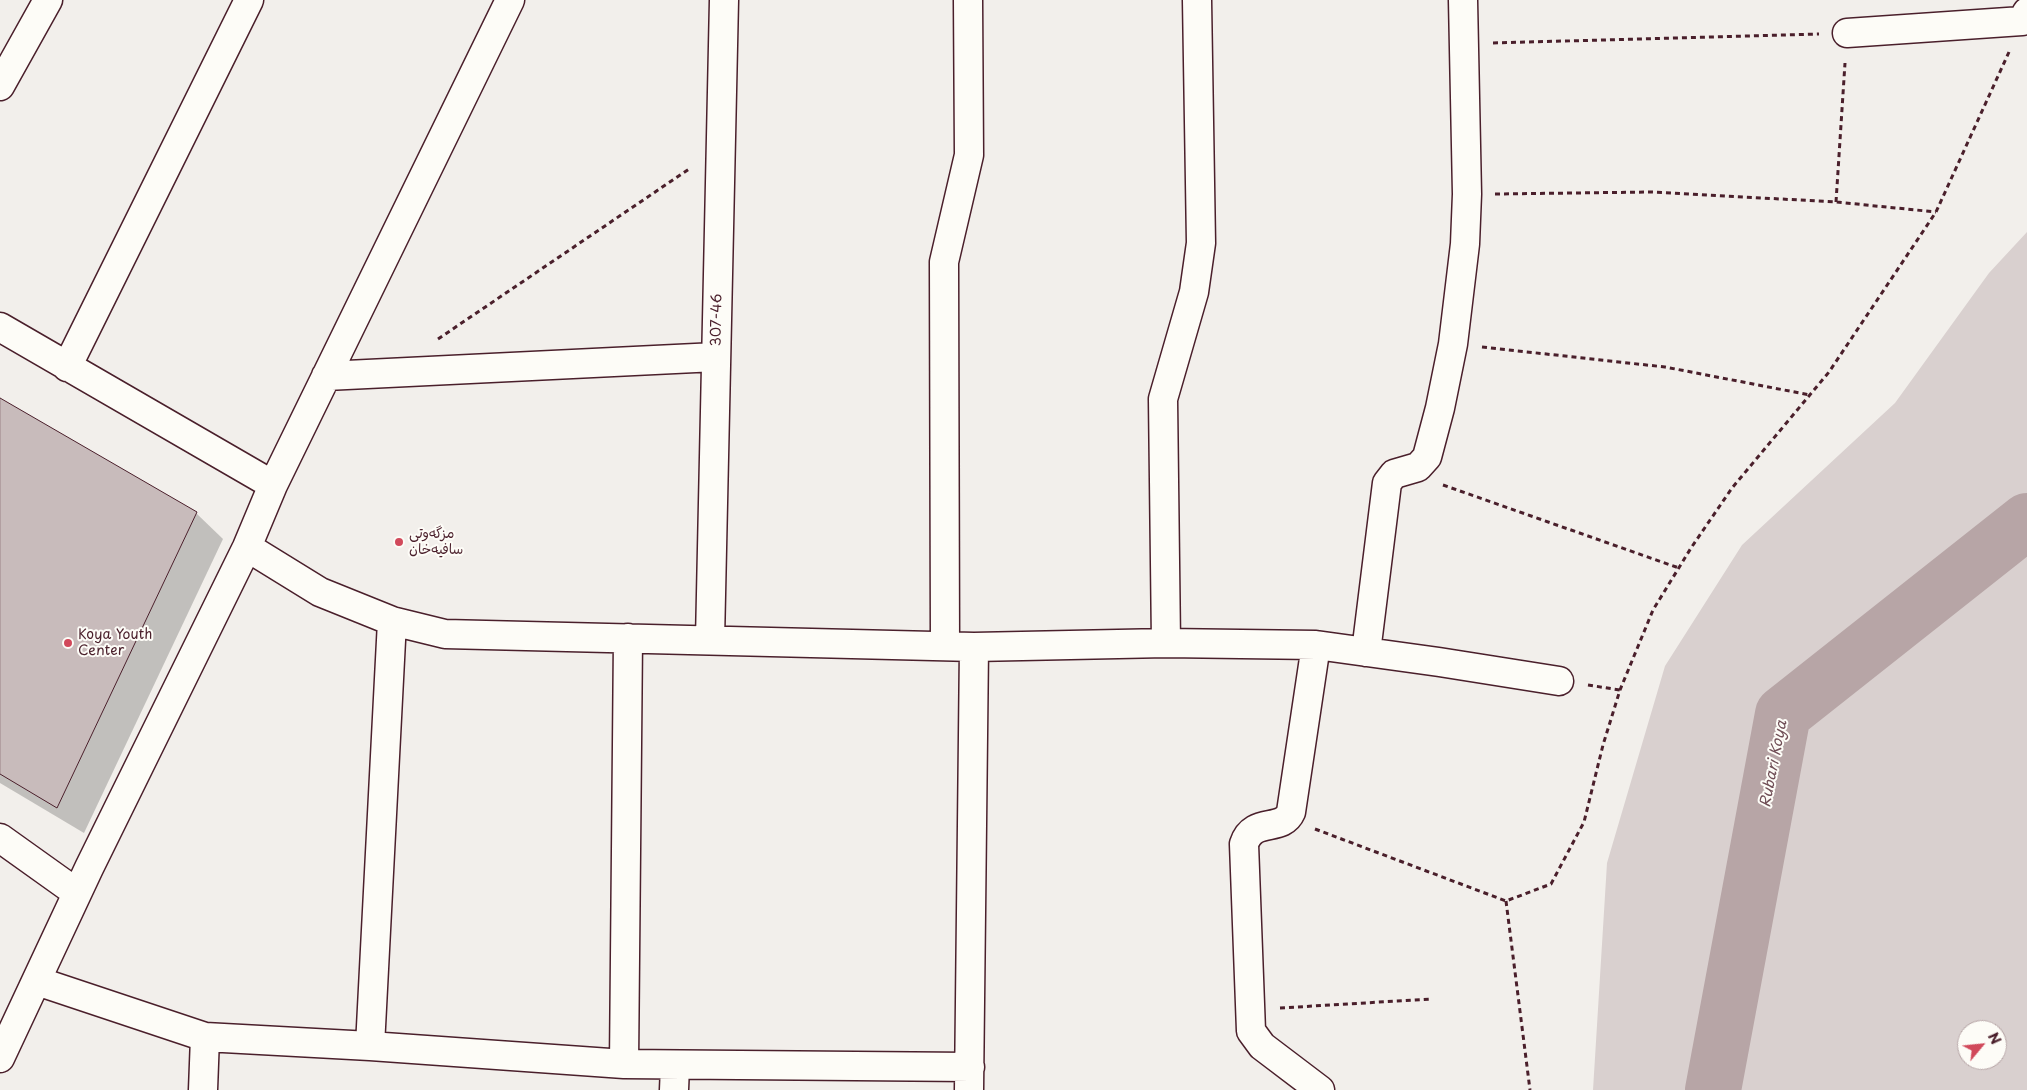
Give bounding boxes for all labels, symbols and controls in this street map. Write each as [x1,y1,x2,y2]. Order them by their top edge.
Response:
street label: 307-46 [708,293,726,347]
place label: مزگه‌وتی سافیه‌خان [409,526,463,558]
marker: مزگه‌وتی سافیه‌خان [393,536,405,548]
place label: Koya Youth Center [78,627,152,660]
marker: Koya Youth Center [62,637,74,649]
water label: Rubari Koya [1757,719,1791,809]
north arrow [1957,1020,2007,1070]
text: N [1983,1028,2007,1048]

